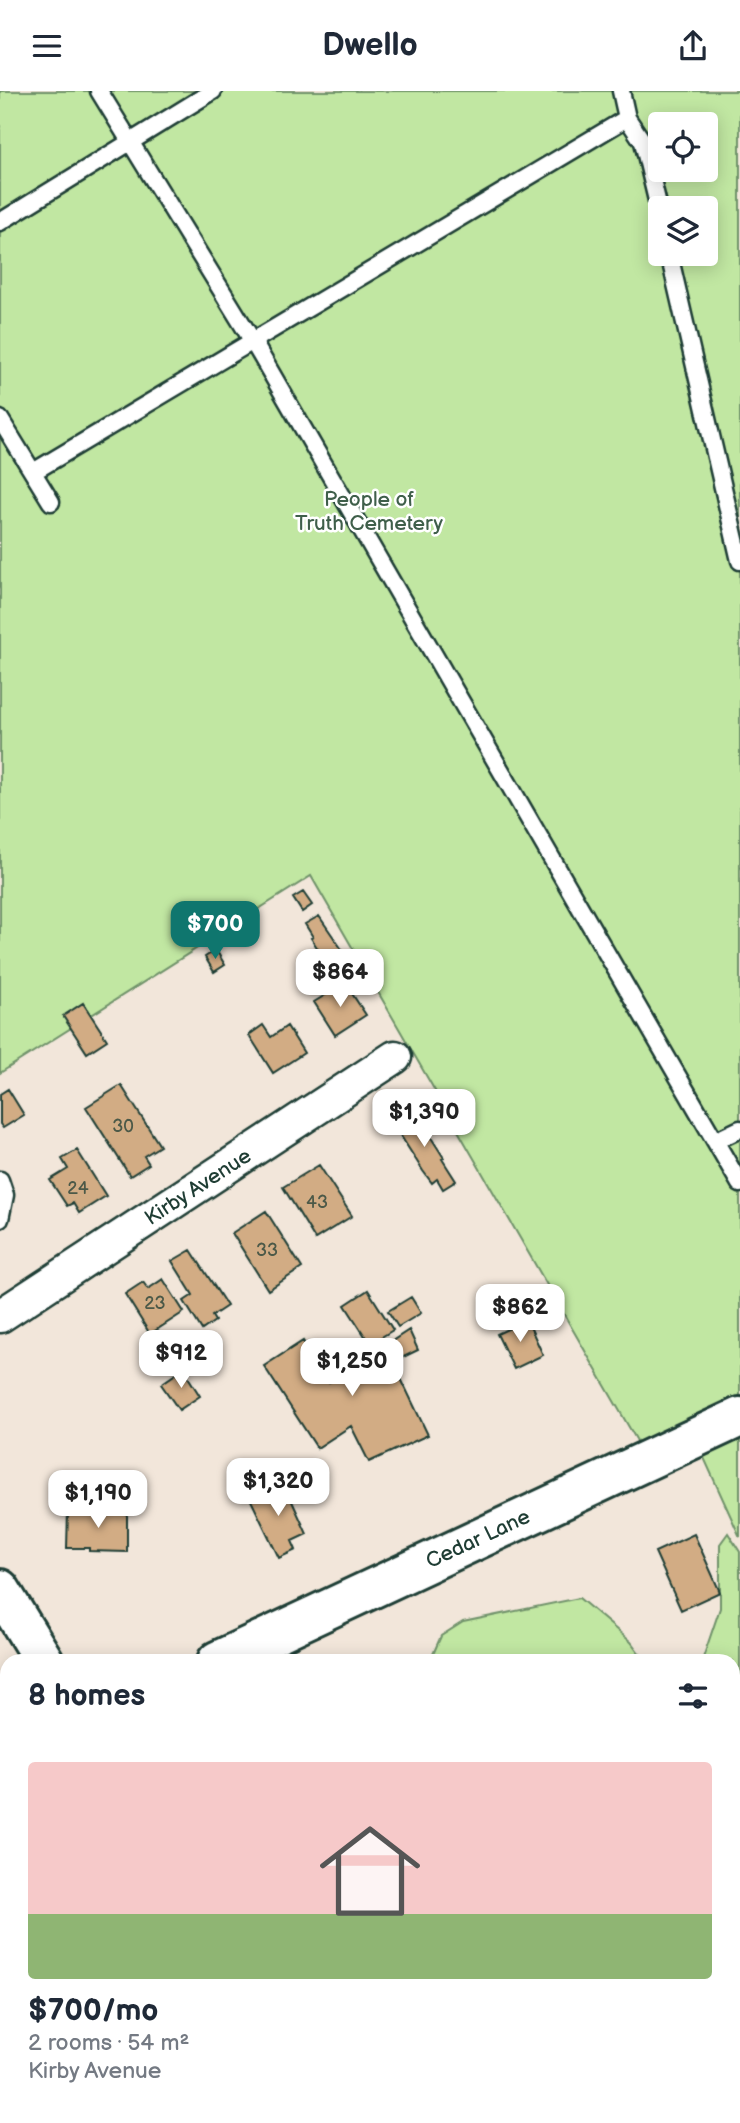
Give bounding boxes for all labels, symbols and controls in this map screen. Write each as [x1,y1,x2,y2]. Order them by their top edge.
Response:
text: Dwello [322,26,418,65]
icon: menu [28,27,66,65]
icon: share [674,27,712,65]
map controls [648,112,718,266]
button: locate [648,112,718,182]
button: layers [648,196,718,266]
park label: People of Truth Cemetery [295,487,444,536]
pin: $700 [174,901,256,961]
text: $700 [187,910,243,938]
pin: $864 [299,949,381,1009]
text: $864 [312,958,368,986]
pin: $1,390 [367,1089,481,1149]
text: $1,390 [388,1098,460,1126]
house number: 30 [112,1116,134,1137]
street label: Kirby Avenue [140,1143,256,1231]
house number: 24 [67,1178,89,1199]
house number: 43 [306,1192,328,1213]
house number: 33 [256,1240,278,1261]
pin: $862 [479,1285,561,1344]
house number: 23 [144,1293,166,1314]
text: $862 [492,1293,548,1321]
pin: $912 [140,1331,222,1390]
text: $912 [155,1339,207,1367]
pin: $1,250 [295,1339,409,1398]
text: $1,250 [316,1347,388,1375]
pin: $1,320 [221,1459,335,1518]
text: $1,320 [242,1467,314,1495]
pin: $1,190 [41,1471,155,1530]
text: $1,190 [64,1479,132,1507]
street label: Cedar Lane [422,1504,534,1574]
icon: filters [674,1677,712,1715]
text: 8 homes [28,1678,145,1714]
icon: home [307,1808,433,1934]
text: $700/mo [28,1993,158,2029]
text: 2 rooms · 54 m² [28,2029,190,2057]
text: Kirby Avenue [28,2057,161,2085]

